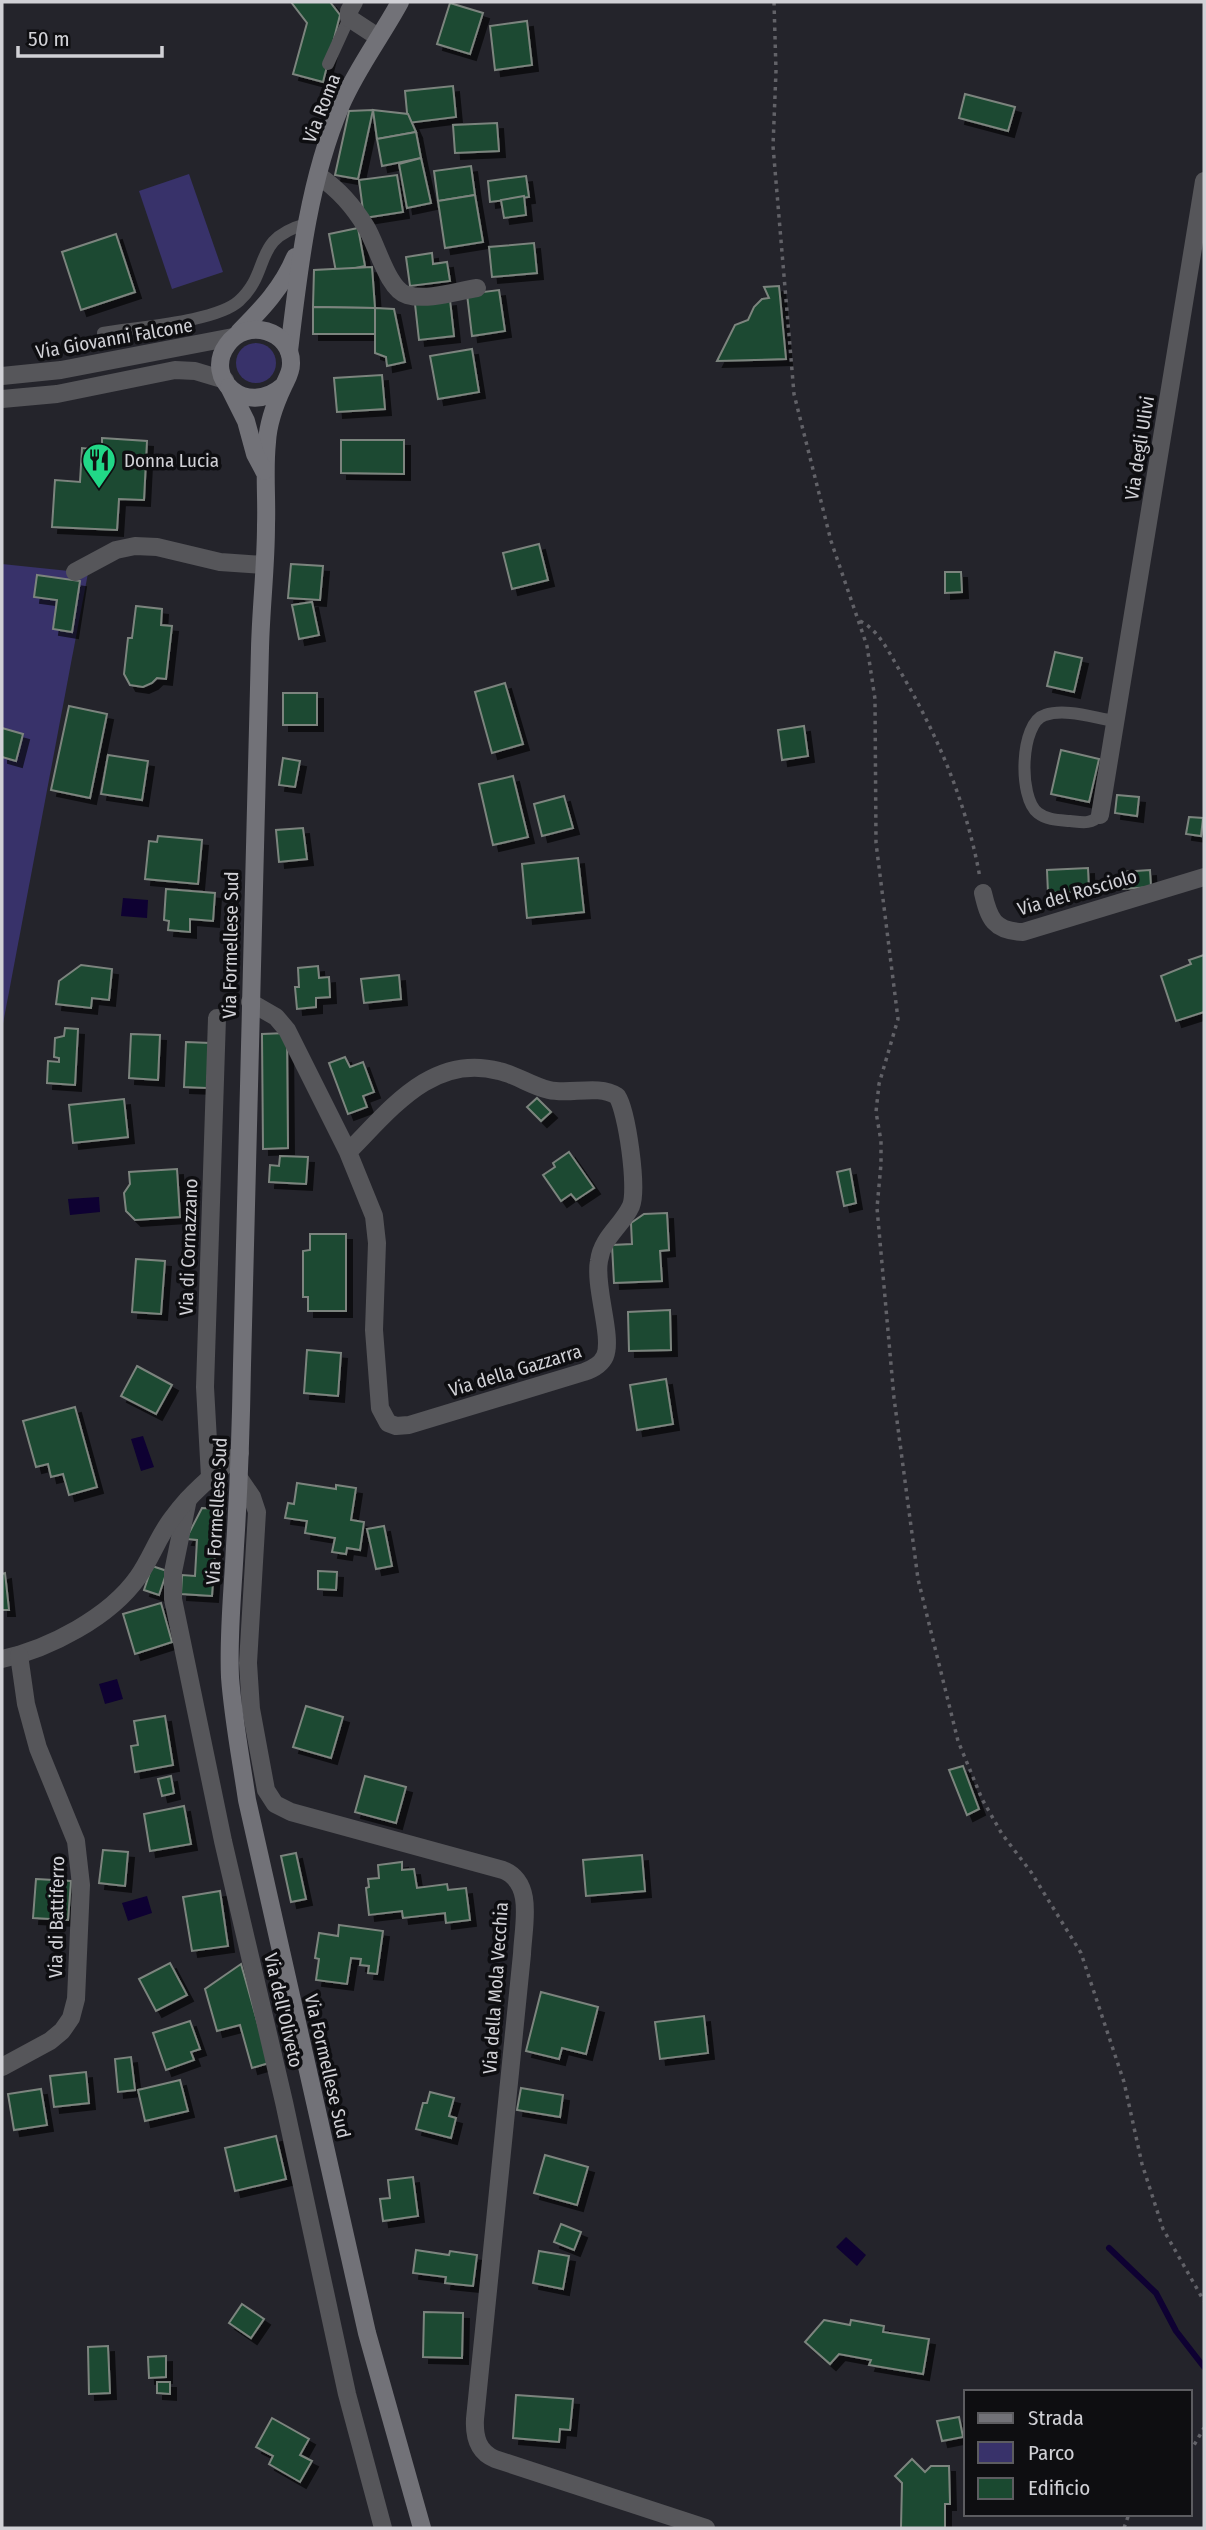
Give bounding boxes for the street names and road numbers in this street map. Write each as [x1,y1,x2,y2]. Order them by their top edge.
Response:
street label: Via Roma [298,70,345,146]
street label: Via Giovanni Falcone [34,313,194,364]
street label: Via degli Ulivi [1120,394,1159,502]
street label: Via del Rosciolo [1015,864,1140,921]
street label: Via Formellese Sud [218,871,243,1019]
street label: Via di Cornazzano [175,1178,202,1316]
street label: Via della Gazzarra [446,1339,584,1402]
street label: Via Formellese Sud [201,1437,232,1585]
street label: Via di Battiferro [44,1856,69,1978]
street label: Via della Mola Vecchia [478,1901,513,2075]
street label: Via dell'Oliveto [259,1951,308,2070]
street label: Via Formellese Sud [300,1992,355,2140]

